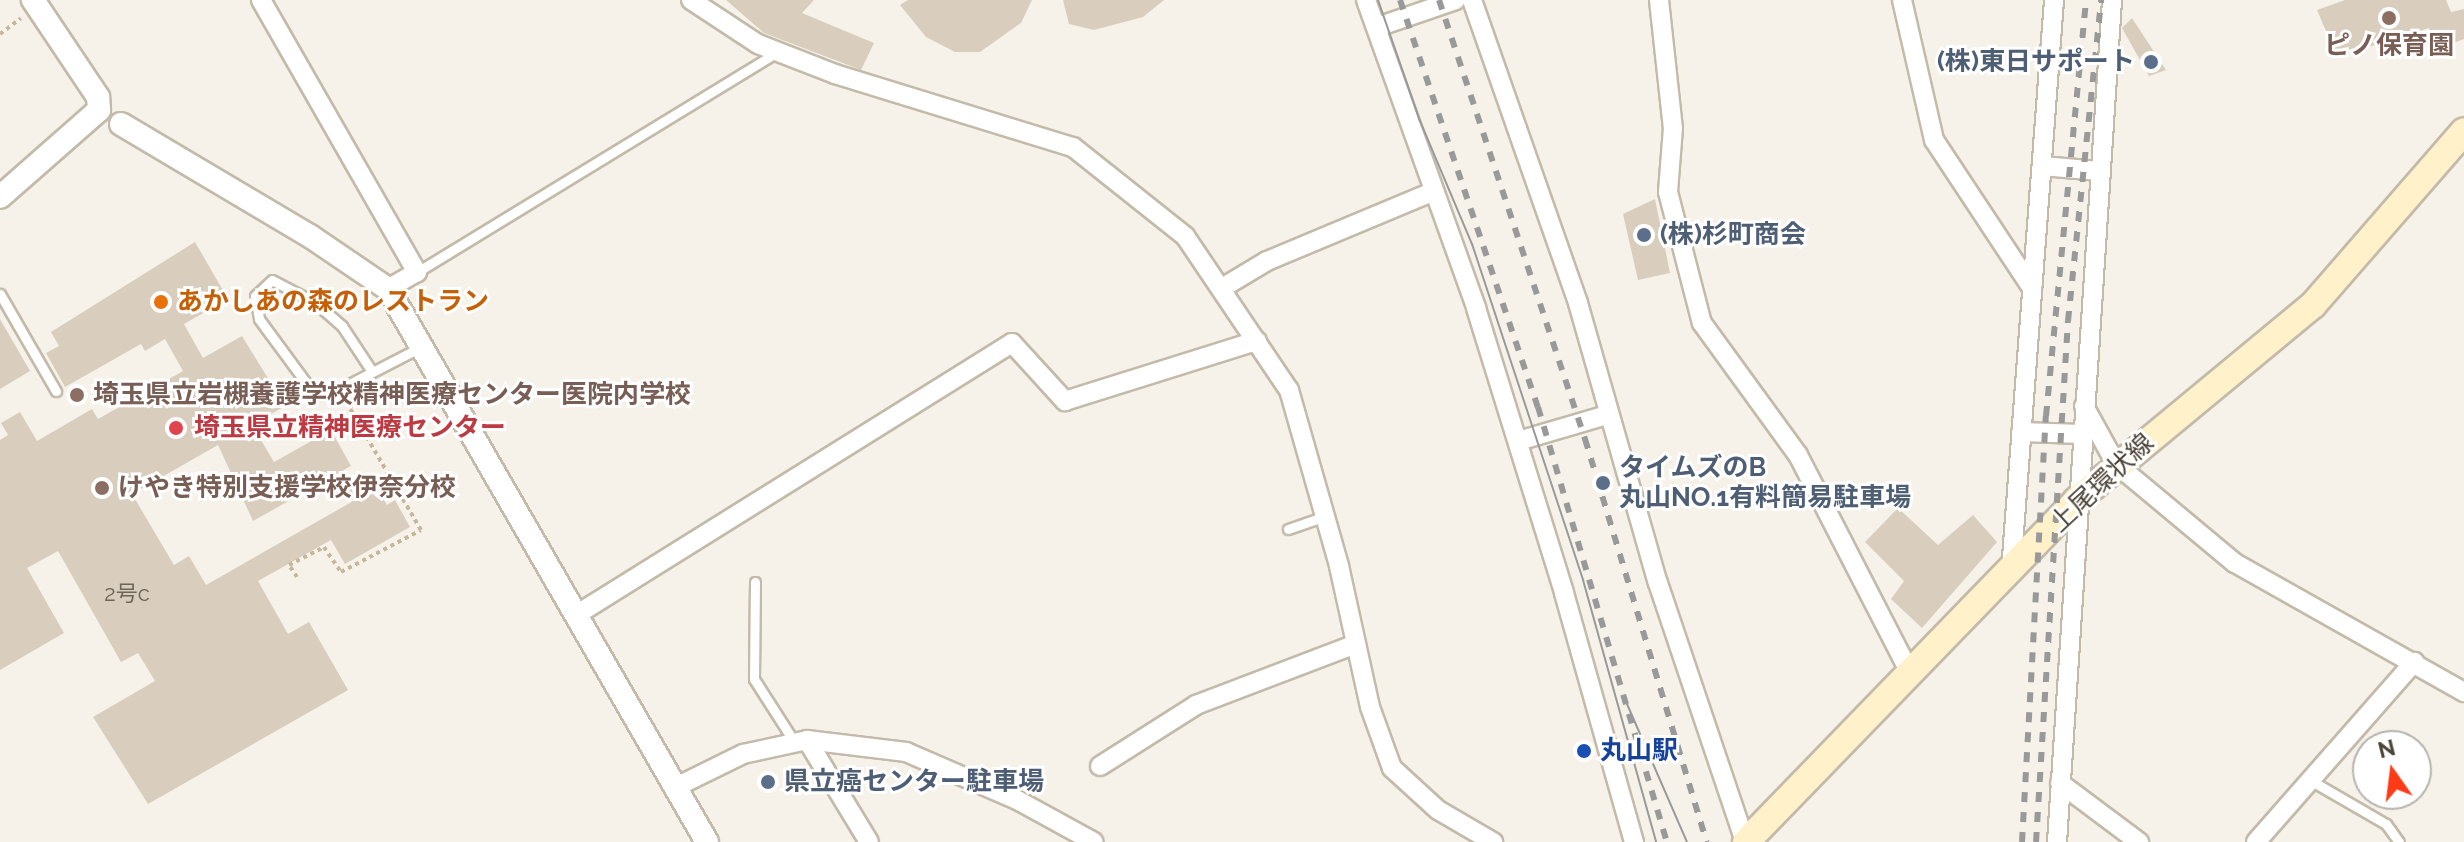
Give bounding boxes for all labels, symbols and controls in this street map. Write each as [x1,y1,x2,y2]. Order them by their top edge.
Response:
marker: ピノ保育園 [2380,9,2398,27]
place label: ピノ保育園 [2324,30,2454,62]
place label: (株)東日サポート [1937,46,2135,78]
marker: (株)東日サポート [2142,53,2160,71]
place label: (株)杉町商会 [1660,219,1806,251]
marker: (株)杉町商会 [1635,226,1653,244]
place label: あかしあの森のレストラン [177,286,489,318]
marker: あかしあの森のレストラン [152,293,170,311]
place label: 埼玉県立岩槻養護学校精神医療センター医院内学校 [93,379,691,411]
marker: 埼玉県立岩槻養護学校精神医療センター医院内学校 [68,386,86,404]
place label: 埼玉県立精神医療センター [194,412,506,444]
marker: 埼玉県立精神医療センター [165,417,187,439]
street label: 上尾環状線 [2044,427,2160,539]
place label: タイムズのB 丸山NO.1有料簡易駐車場 [1619,452,1911,514]
place label: けやき特別支援学校伊奈分校 [118,472,456,504]
marker: タイムズのB 丸山NO.1有料簡易駐車場 [1594,474,1612,492]
marker: けやき特別支援学校伊奈分校 [93,479,111,497]
house number: 2号c [104,581,150,607]
north arrow [2352,730,2432,810]
text: N [2375,734,2398,763]
place label: 丸山駅 [1600,735,1678,767]
marker: 丸山駅 [1575,742,1593,760]
place label: 県立癌センター駐車場 [784,766,1044,798]
marker: 県立癌センター駐車場 [759,773,777,791]

